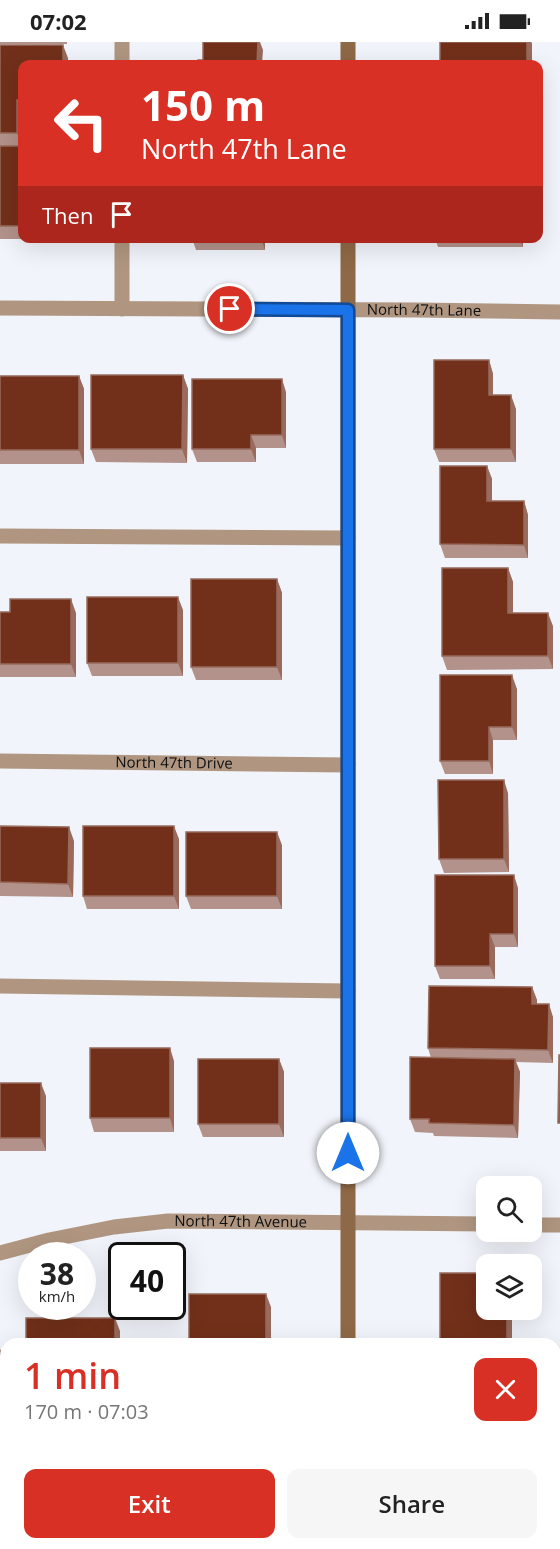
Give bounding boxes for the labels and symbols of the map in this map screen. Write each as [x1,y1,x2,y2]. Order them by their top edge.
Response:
pin [204,283,255,334]
street label: North 47th Lane [367,299,481,320]
street label: North 47th Drive [115,751,233,773]
position arrow [316,1121,380,1185]
street label: North 47th Avenue [174,1210,307,1231]
speed limit sign: 40 [108,1242,186,1320]

